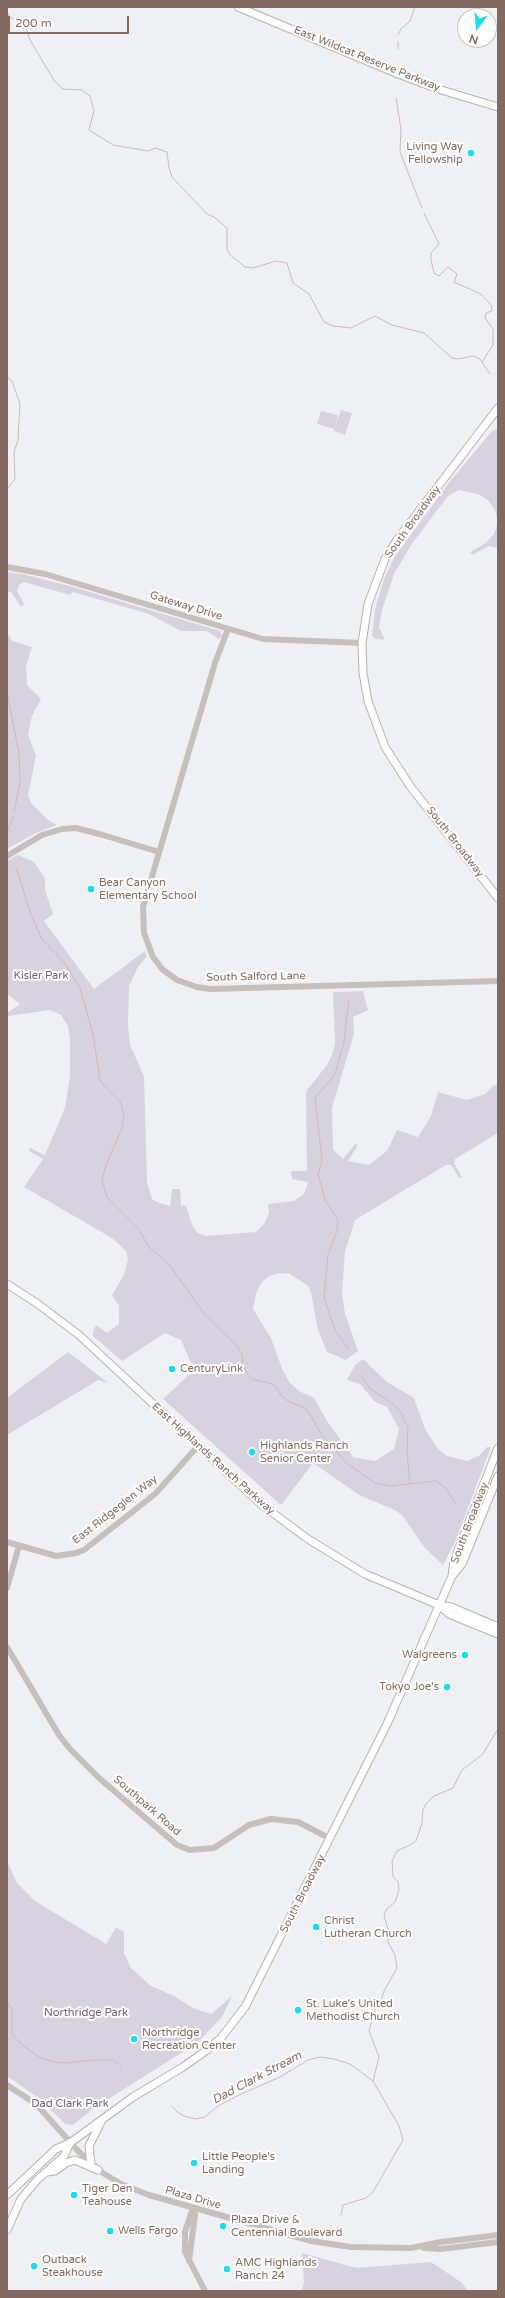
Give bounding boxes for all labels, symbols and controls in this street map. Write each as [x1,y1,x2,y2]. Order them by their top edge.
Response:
scale bar [10,8,131,34]
north arrow [457,8,497,48]
text: 200 m [15,16,52,30]
street label: East Wildcat Reserve Parkway [292,24,442,94]
text: N [468,32,480,47]
place label: Living Way Fellowship [406,140,463,166]
marker: Living Way Fellowship [466,148,476,158]
street label: South Broadway [382,483,444,561]
street label: Gateway Drive [148,589,224,623]
street label: South Broadway [423,804,487,880]
place label: Bear Canyon Elementary School [99,876,197,902]
marker: Bear Canyon Elementary School [86,884,96,894]
park label: Kisler Park [14,969,68,983]
street label: South Salford Lane [206,970,306,984]
place label: CenturyLink [180,1362,243,1376]
marker: CenturyLink [167,1364,177,1374]
street label: East Highlands Ranch Parkway [149,1400,277,1518]
place label: Highlands Ranch Senior Center [260,1439,349,1465]
marker: Highlands Ranch Senior Center [247,1447,257,1457]
street label: East Ridgeglen Way [70,1473,160,1547]
street label: South Broadway [448,1481,492,1565]
place label: Walgreens [402,1648,457,1662]
marker: Walgreens [460,1650,470,1660]
place label: Tokyo Joe's [379,1680,439,1694]
marker: Tokyo Joe's [442,1682,452,1692]
street label: Southpark Road [111,1773,183,1839]
street label: South Broadway [278,1853,328,1935]
place label: Christ Lutheran Church [324,1914,412,1940]
marker: Christ Lutheran Church [311,1922,321,1932]
place label: St. Luke's United Methodist Church [306,1997,400,2023]
marker: St. Luke's United Methodist Church [293,2005,303,2015]
park label: Northridge Park [44,2006,128,2020]
place label: Northridge Recreation Center [142,2026,236,2052]
marker: Northridge Recreation Center [129,2034,139,2044]
water label: Dad Clark Stream [210,2048,304,2108]
park label: Dad Clark Park [31,2097,109,2111]
place label: Little People's Landing [202,2150,275,2176]
marker: Little People's Landing [189,2158,199,2168]
place label: Tiger Den Teahouse [82,2182,133,2208]
street label: Plaza Drive [163,2184,223,2212]
marker: Tiger Den Teahouse [69,2190,79,2200]
place label: Plaza Drive & Centennial Boulevard [231,2213,342,2239]
marker: Plaza Drive & Centennial Boulevard [218,2221,228,2231]
place label: Wells Fargo [118,2224,178,2238]
marker: Wells Fargo [105,2226,115,2236]
place label: Outback Steakhouse [42,2253,103,2279]
place label: AMC Highlands Ranch 24 [235,2256,317,2282]
marker: Outback Steakhouse [29,2261,39,2271]
marker: AMC Highlands Ranch 24 [222,2264,232,2274]

